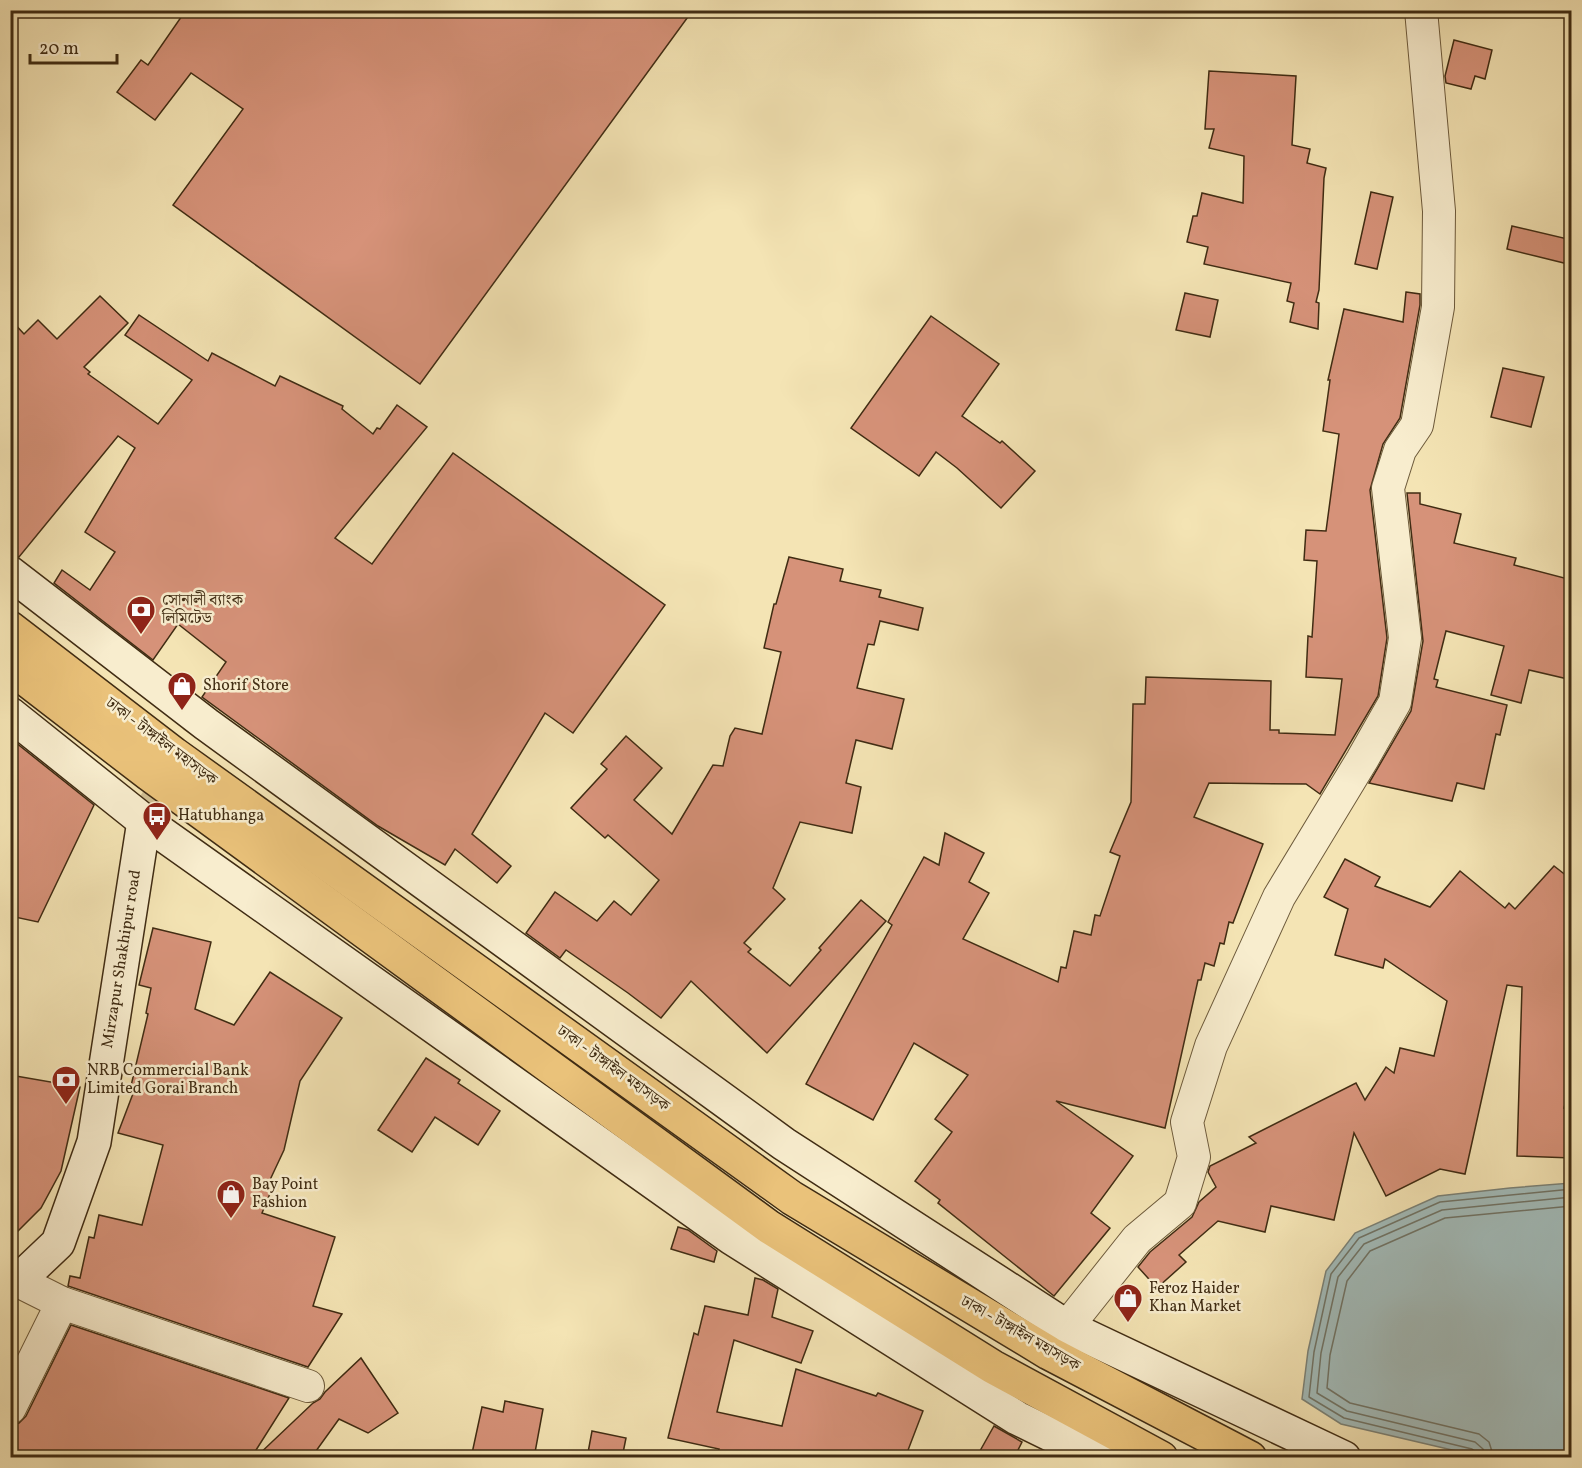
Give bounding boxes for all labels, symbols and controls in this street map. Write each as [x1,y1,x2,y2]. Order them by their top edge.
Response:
scale bar [30,27,117,65]
text: 20 m [39,37,79,62]
place label: সোনালী ব্যাংক লিমিটেড [161,590,244,630]
bank icon: সোনালী ব্যাংক লিমিটেড [125,594,157,636]
shop icon: Shorif Store [166,670,198,712]
place label: Shorif Store [203,675,289,697]
street label: ঢাকা - টাঙ্গাইল মহাসড়ক [100,691,222,792]
bus stop icon: Hatubhanga [141,800,173,842]
place label: Hatubhanga [178,805,264,827]
street label: Mirzapur Shakhipur road [97,868,147,1050]
street label: ঢাকা - টাঙ্গাইল মহাসড়ক [551,1019,675,1118]
place label: NRB Commercial Bank Limited Gorai Branch [87,1060,249,1100]
bank icon: NRB Commercial Bank Limited Gorai Branch [50,1064,82,1106]
place label: Bay Point Fashion [252,1174,319,1214]
shop icon: Bay Point Fashion [215,1178,247,1220]
place label: Feroz Haider Khan Market [1149,1278,1242,1318]
shop icon: Feroz Haider Khan Market [1112,1282,1144,1324]
street label: ঢাকা - টাঙ্গাইল মহাসড়ক [955,1290,1085,1377]

